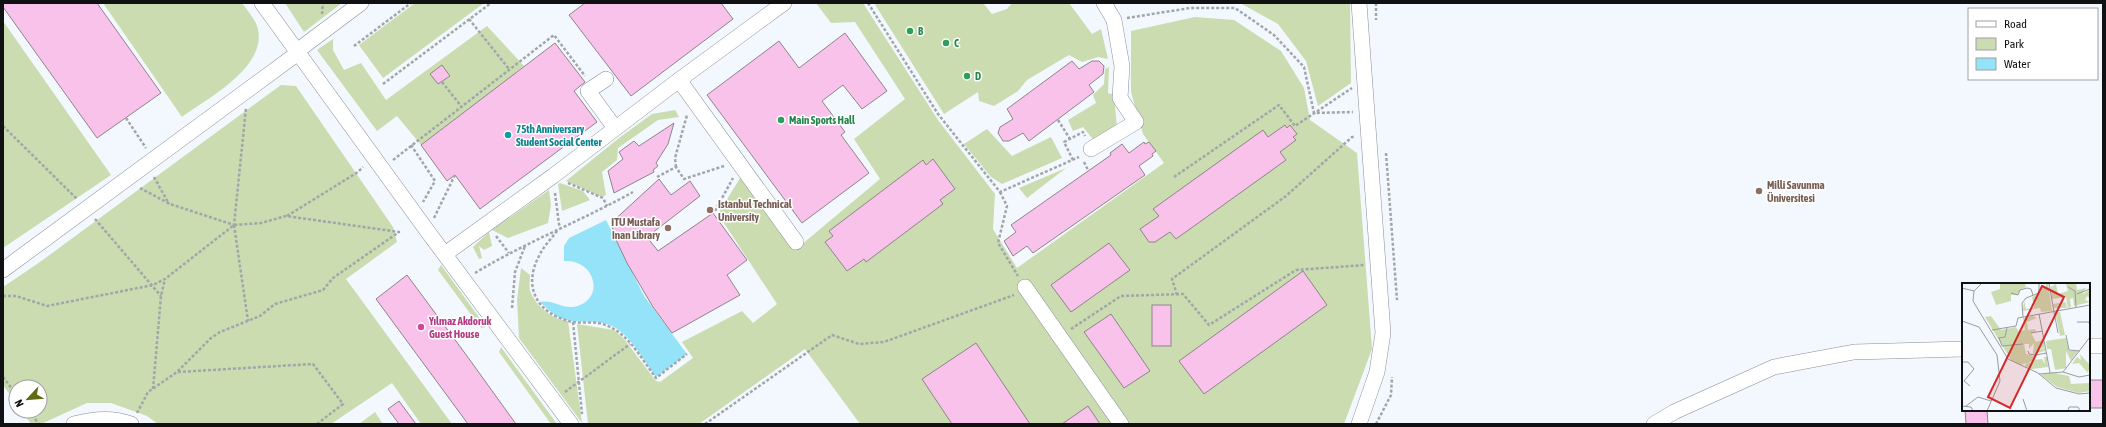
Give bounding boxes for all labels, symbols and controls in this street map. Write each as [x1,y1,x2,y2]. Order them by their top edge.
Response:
legend [1968,8,2098,80]
text: Road [2004,17,2027,31]
place label: B [918,25,924,37]
marker: B [905,26,915,36]
place label: C [954,37,959,49]
text: Park [2004,37,2025,51]
marker: C [941,38,951,48]
text: Water [2004,57,2031,71]
place label: D [975,70,981,82]
marker: D [962,71,972,81]
place label: Main Sports Hall [789,114,856,126]
marker: Main Sports Hall [776,115,786,125]
place label: 75th Anniversary Student Social Center [516,123,603,148]
marker: 75th Anniversary Student Social Center [503,130,513,140]
place label: Milli Savunma Üniversitesi [1767,179,1825,204]
marker: Milli Savunma Üniversitesi [1754,186,1764,196]
place label: Istanbul Technical University [718,198,793,223]
marker: Istanbul Technical University [705,205,715,215]
place label: ITU Mustafa Inan Library [611,216,660,241]
marker: ITU Mustafa Inan Library [663,223,673,233]
inset map [1962,283,2090,411]
place label: Yılmaz Akdoruk Guest House [428,315,491,340]
marker: Yılmaz Akdoruk Guest House [416,322,426,332]
north arrow [8,379,48,419]
text: N [12,398,26,409]

